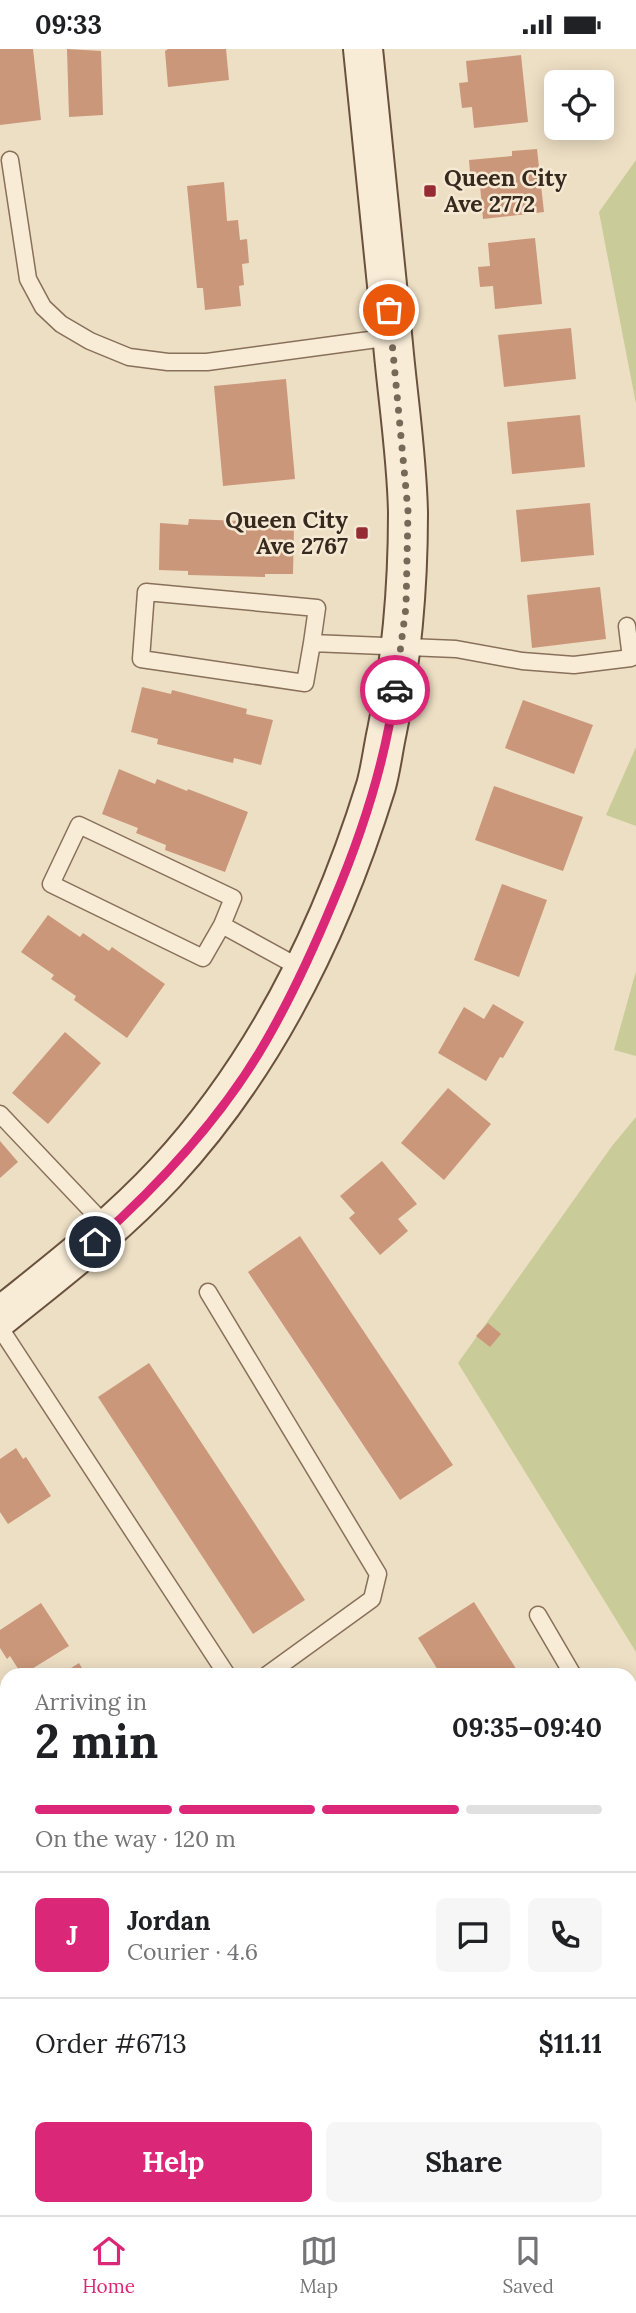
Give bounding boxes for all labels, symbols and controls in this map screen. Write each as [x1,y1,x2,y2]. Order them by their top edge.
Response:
text: 09:33 [35,8,102,41]
map controls [544,70,614,140]
button: locate [544,70,614,140]
place label: Queen City Ave 2772 [444,163,567,218]
marker: Queen City Ave 2772 [422,183,438,199]
pin [359,280,419,340]
icon: bag [370,291,408,329]
place label: Queen City Ave 2767 [225,505,348,560]
marker: Queen City Ave 2767 [354,525,370,541]
courier [360,655,430,725]
icon: car [376,671,414,709]
pin [65,1212,125,1272]
icon: home [76,1223,114,1261]
text: Arriving in [35,1687,147,1716]
text: 09:35–09:40 [452,1711,602,1744]
text: 2 min [35,1712,158,1771]
text: On the way · 120 m [35,1824,236,1853]
button: chat [436,1898,510,1972]
button: phone [528,1898,602,1972]
text: Jordan [127,1904,211,1937]
text: J [66,1919,78,1952]
text: Courier · 4.6 [127,1937,258,1966]
text: Order #6713 [35,2027,187,2060]
text: $11.11 [538,2027,602,2060]
button: Help [35,2122,312,2202]
button: Share [326,2122,602,2202]
tab: Home [82,2232,135,2298]
tab: Map [299,2232,338,2298]
tab: Saved [502,2232,554,2298]

